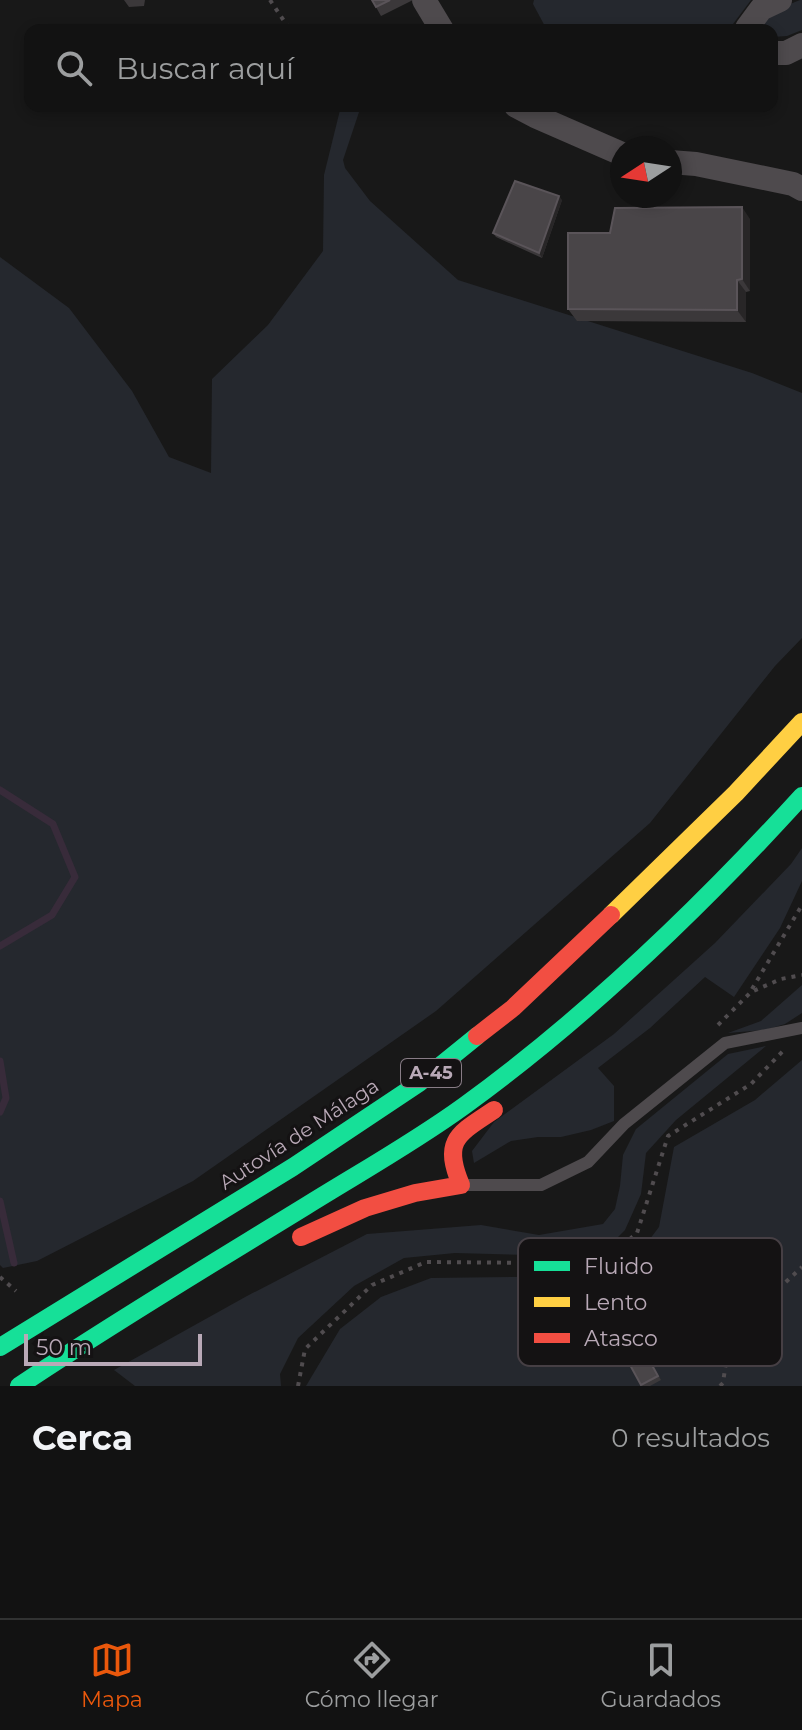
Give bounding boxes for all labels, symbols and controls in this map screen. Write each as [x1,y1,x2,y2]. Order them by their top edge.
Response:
search box [24,24,778,112]
icon: search [52,46,96,90]
text: Buscar aquí [116,50,294,87]
north arrow [610,136,682,208]
road number: A-45 [401,1059,461,1087]
street label: Autovía de Málaga [215,1073,383,1195]
legend [518,1238,782,1366]
text: Fluido [584,1253,653,1280]
text: Lento [584,1289,647,1316]
text: Atasco [584,1325,658,1352]
scale bar [24,1330,202,1366]
text: 50 m [36,1334,92,1361]
text: Cerca [32,1417,133,1459]
text: 0 resultados [611,1422,770,1454]
tab: Mapa [81,1638,143,1713]
tab: Cómo llegar [305,1638,438,1713]
tab: Guardados [600,1638,721,1713]

